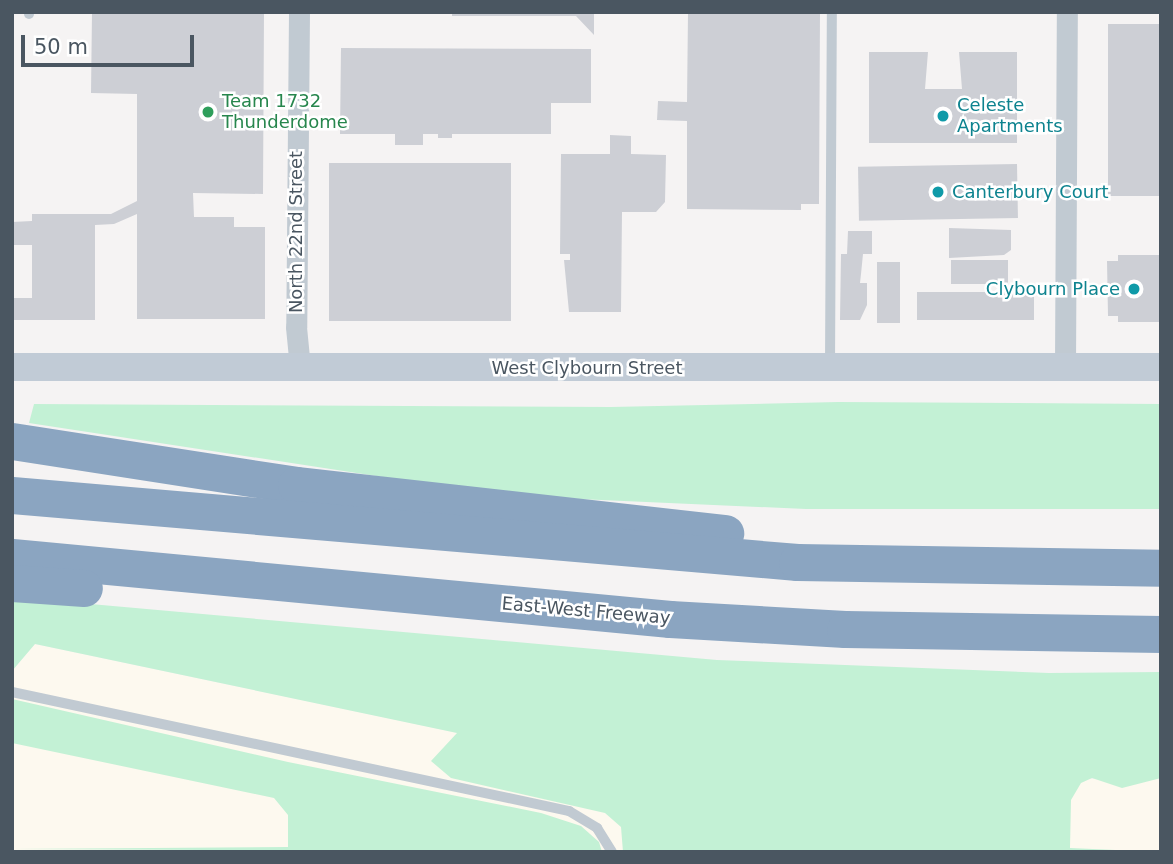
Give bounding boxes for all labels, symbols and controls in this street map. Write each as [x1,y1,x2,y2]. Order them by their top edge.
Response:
scale bar [24,21,198,65]
text: 50 m [34,35,88,59]
place label: Team 1732 Thunderdome [222,91,348,134]
place label: Celeste Apartments [957,95,1063,138]
marker: Team 1732 Thunderdome [200,104,216,120]
marker: Celeste Apartments [935,108,951,124]
street label: North 22nd Street [285,151,307,313]
place label: Canterbury Court [952,181,1109,203]
marker: Canterbury Court [930,184,946,200]
place label: Clybourn Place [986,278,1120,300]
marker: Clybourn Place [1126,281,1142,297]
street label: West Clybourn Street [492,357,682,379]
street label: East-West Freeway [501,593,671,629]

